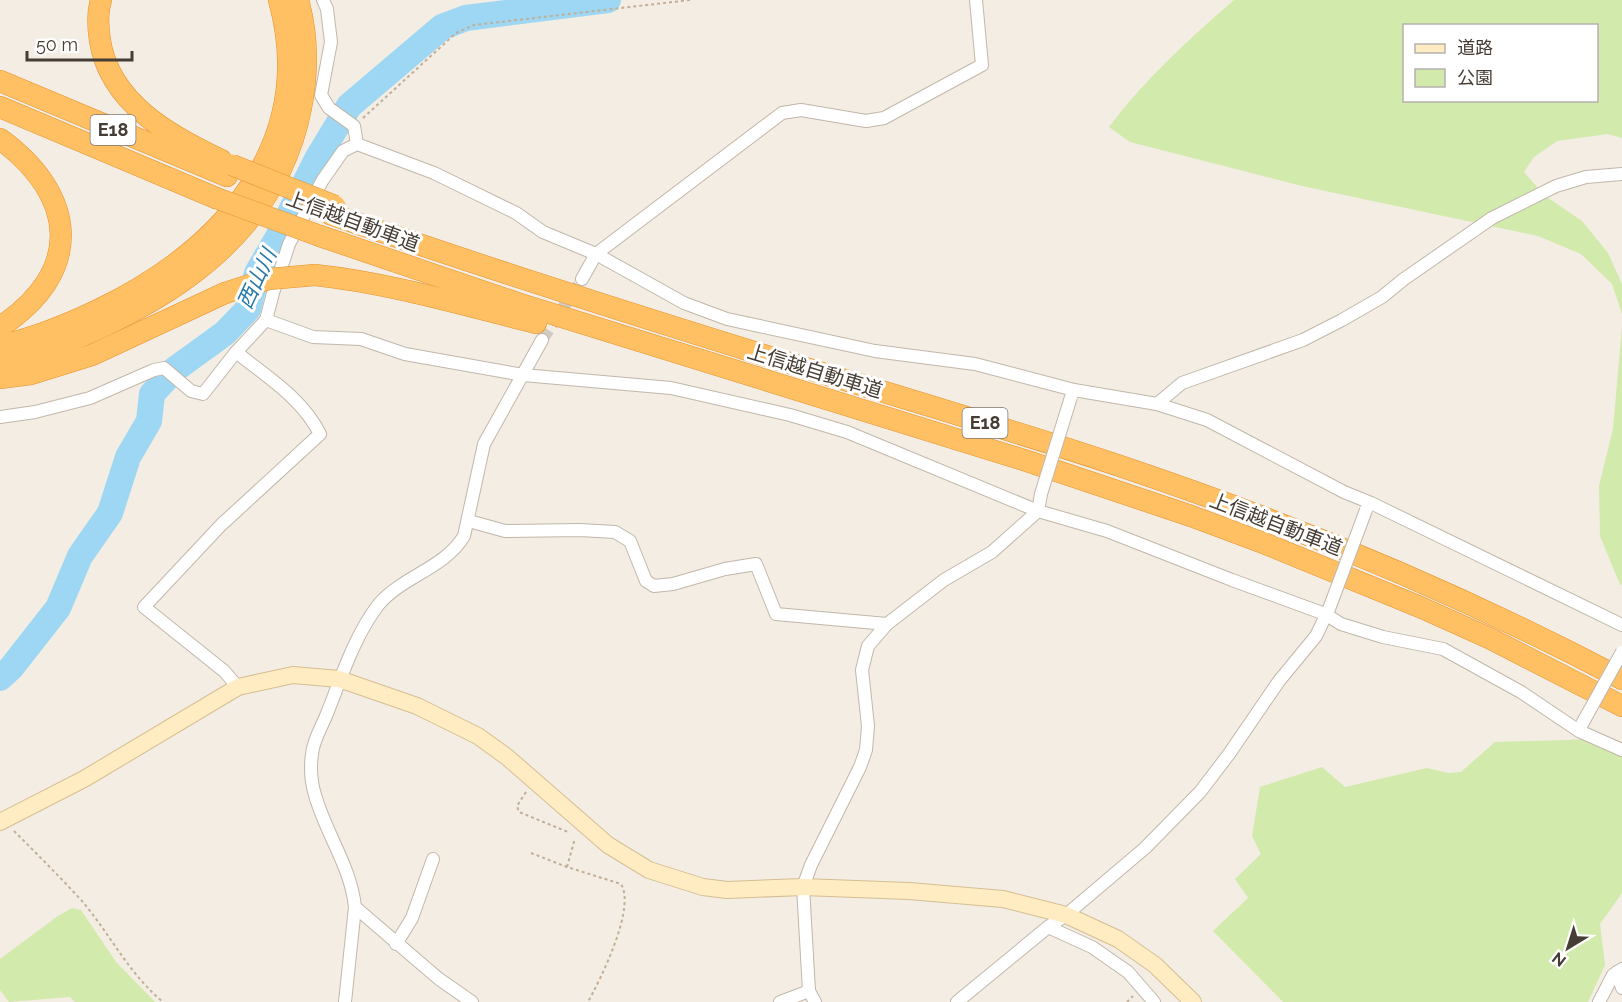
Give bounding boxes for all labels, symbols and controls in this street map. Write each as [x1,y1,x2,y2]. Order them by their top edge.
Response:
scale bar [27,24,132,62]
legend [1403,24,1598,102]
text: 50 m [36,34,78,55]
text: 道路 [1457,37,1493,58]
text: 公園 [1457,67,1493,88]
road number: E18 [90,115,136,145]
street label: 上信越自動車道 [283,186,423,256]
water label: 西山川 [232,243,282,313]
street label: 上信越自動車道 [745,339,885,403]
road number: E18 [962,408,1008,438]
street label: 上信越自動車道 [1206,488,1346,560]
north arrow [1538,918,1598,978]
text: N [1548,948,1570,971]

